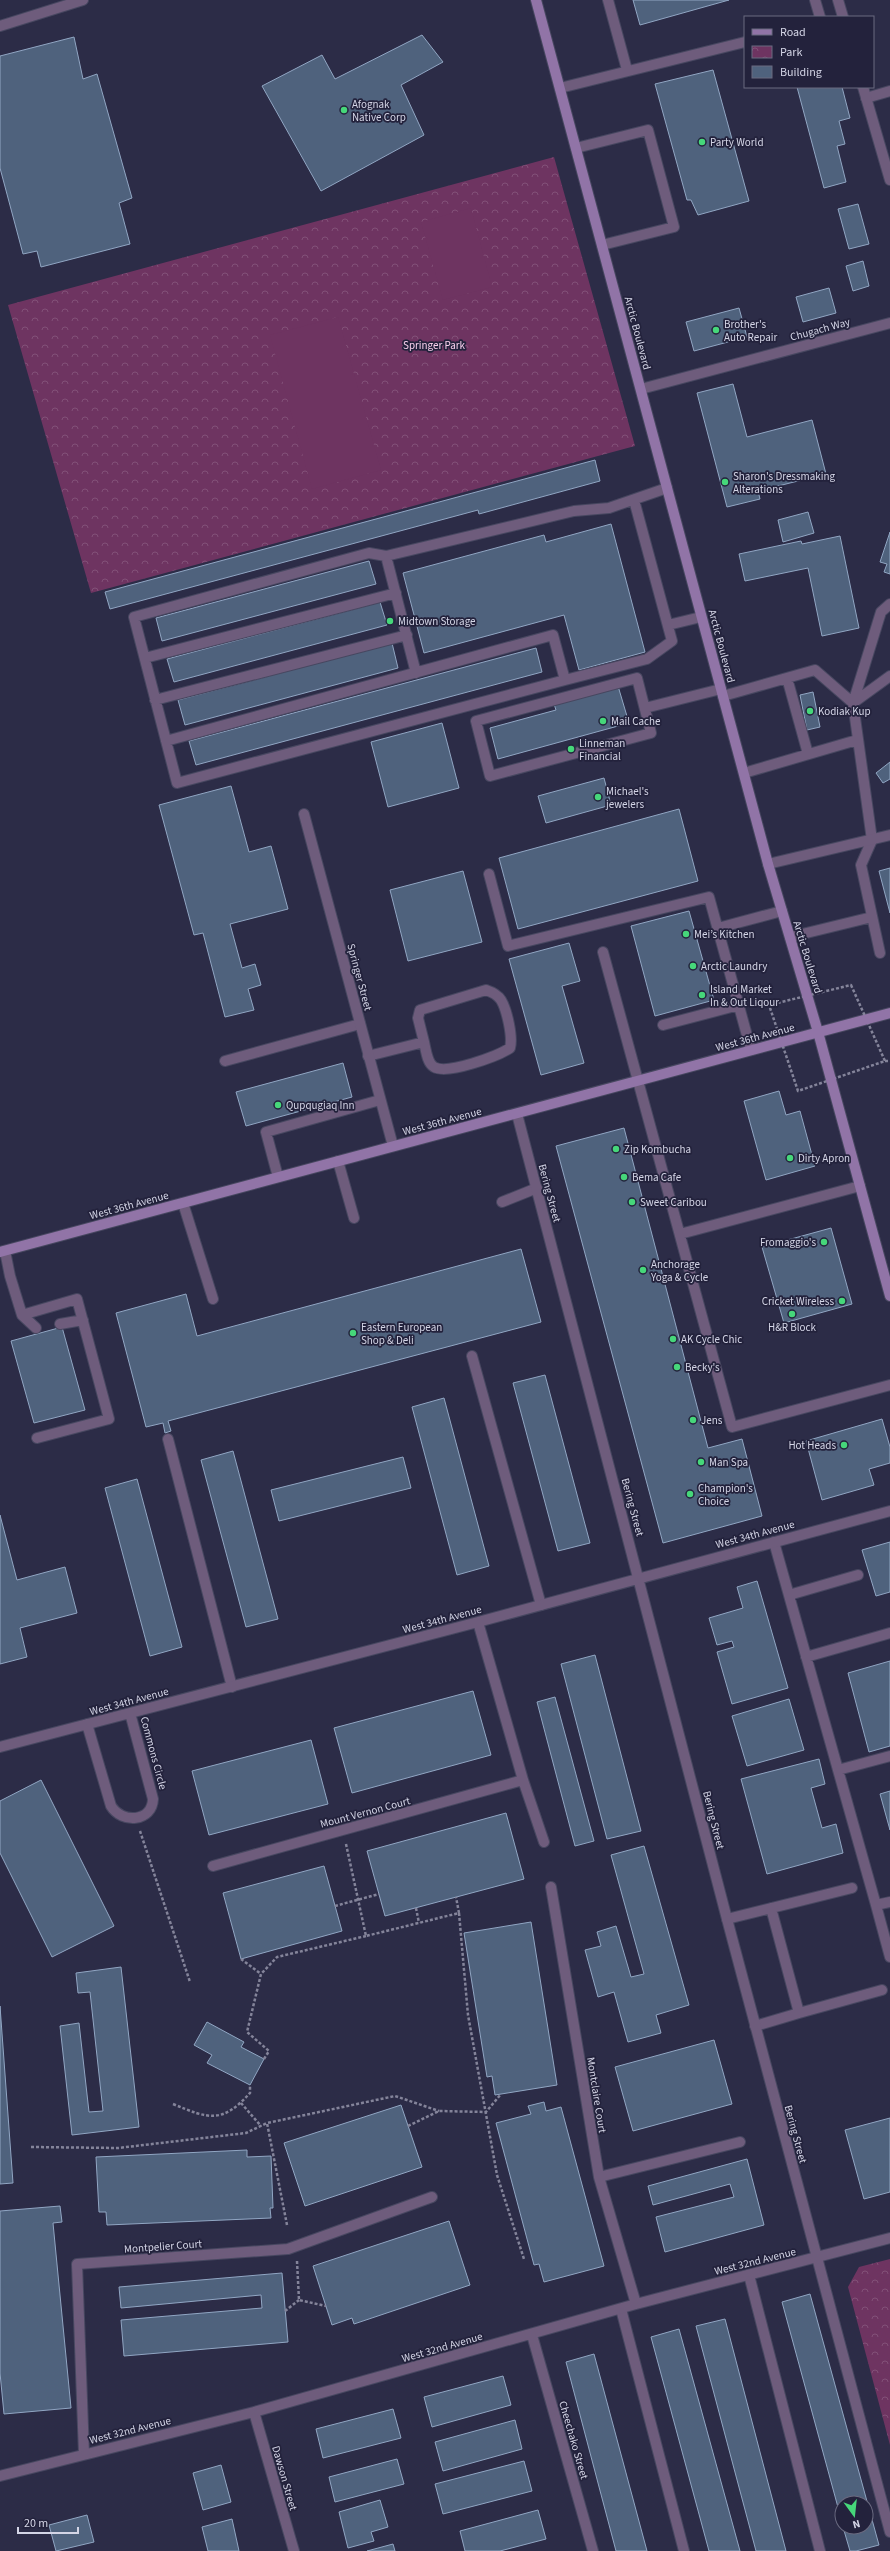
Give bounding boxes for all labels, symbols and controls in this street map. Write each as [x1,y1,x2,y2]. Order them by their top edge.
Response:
legend [744,16,874,88]
text: Road [780,24,806,41]
text: Park [780,44,802,61]
text: Building [780,64,822,81]
place label: Afognak Native Corp [352,97,406,125]
marker: Afognak Native Corp [339,105,349,115]
place label: Party World [710,135,764,150]
marker: Party World [697,137,707,147]
street label: Arctic Boulevard [621,295,654,371]
street label: Chugach Way [788,314,852,345]
place label: Brother's Auto Repair [724,317,777,345]
marker: Brother's Auto Repair [711,325,721,335]
park label: Springer Park [403,338,466,353]
place label: Sharon's Dressmaking Alterations [733,469,835,497]
marker: Sharon's Dressmaking Alterations [720,477,730,487]
street label: Arctic Boulevard [705,608,738,684]
place label: Midtown Storage [398,614,476,629]
marker: Midtown Storage [385,616,395,626]
place label: Kodiak Kup [818,704,871,719]
marker: Kodiak Kup [805,706,815,716]
place label: Mail Cache [611,714,661,729]
marker: Mail Cache [598,716,608,726]
place label: Linneman Financial [579,736,625,764]
marker: Linneman Financial [566,744,576,754]
place label: Michael's jewelers [605,784,649,812]
marker: Michael's jewelers [593,792,603,802]
street label: Arctic Boulevard [789,919,826,995]
place label: Mei’s Kitchen [694,927,754,942]
marker: Mei’s Kitchen [681,929,691,939]
street label: Springer Street [343,942,376,1013]
place label: Arctic Laundry [701,959,767,974]
marker: Arctic Laundry [688,961,698,971]
place label: Island Market In & Out Liqour [710,982,779,1010]
marker: Island Market In & Out Liqour [697,990,707,1000]
street label: West 36th Avenue [714,1020,797,1055]
place label: Qupqugiaq Inn [286,1098,355,1113]
marker: Qupqugiaq Inn [273,1100,283,1110]
street label: West 36th Avenue [401,1104,484,1139]
place label: Zip Kombucha [624,1142,691,1157]
marker: Zip Kombucha [611,1144,621,1154]
place label: Dirty Apron [798,1151,850,1166]
marker: Dirty Apron [785,1153,795,1163]
street label: Bering Street [535,1162,565,1224]
place label: Bema Cafe [632,1170,682,1185]
marker: Bema Cafe [619,1172,629,1182]
street label: West 36th Avenue [88,1188,171,1223]
place label: Sweet Caribou [640,1195,707,1210]
marker: Sweet Caribou [627,1197,637,1207]
place label: Fromaggio's [760,1235,816,1250]
marker: Fromaggio's [819,1237,829,1247]
place label: Anchorage Yoga & Cycle [650,1257,709,1285]
marker: Anchorage Yoga & Cycle [638,1265,648,1275]
place label: Cricket Wireless [762,1294,834,1309]
marker: Cricket Wireless [837,1296,847,1306]
marker: H&R Block [787,1309,797,1319]
place label: Eastern European Shop & Deli [361,1320,442,1348]
place label: H&R Block [768,1320,817,1335]
marker: Eastern European Shop & Deli [348,1328,358,1338]
place label: AK Cycle Chic [681,1332,742,1347]
marker: AK Cycle Chic [668,1334,678,1344]
place label: Becky's [685,1360,720,1375]
marker: Becky's [672,1362,682,1372]
place label: Jens [701,1413,723,1428]
marker: Jens [688,1415,698,1425]
place label: Hot Heads [788,1438,836,1453]
marker: Hot Heads [839,1440,849,1450]
place label: Man Spa [709,1455,748,1470]
marker: Man Spa [696,1457,706,1467]
street label: Bering Street [618,1476,648,1538]
place label: Champion's Choice [698,1481,753,1509]
marker: Champion's Choice [685,1489,695,1499]
street label: West 34th Avenue [714,1517,797,1552]
street label: West 34th Avenue [401,1602,484,1637]
street label: West 34th Avenue [88,1684,171,1719]
street label: Commons Circle [137,1715,171,1792]
street label: Bering Street [699,1789,728,1851]
street label: Mount Vernon Court [318,1793,412,1832]
street label: Montclaire Court [583,2056,610,2134]
street label: Bering Street [781,2103,811,2165]
street label: Montpelier Court [124,2236,203,2257]
street label: West 32nd Avenue [713,2244,798,2279]
street label: West 32nd Avenue [400,2329,485,2366]
street label: Cheechako Street [555,2399,592,2481]
street label: West 32nd Avenue [88,2413,173,2448]
street label: Dawson Street [268,2444,301,2512]
north arrow [834,2495,874,2535]
scale bar [18,2509,78,2535]
text: 20 m [24,2515,48,2532]
text: N [851,2516,862,2532]

